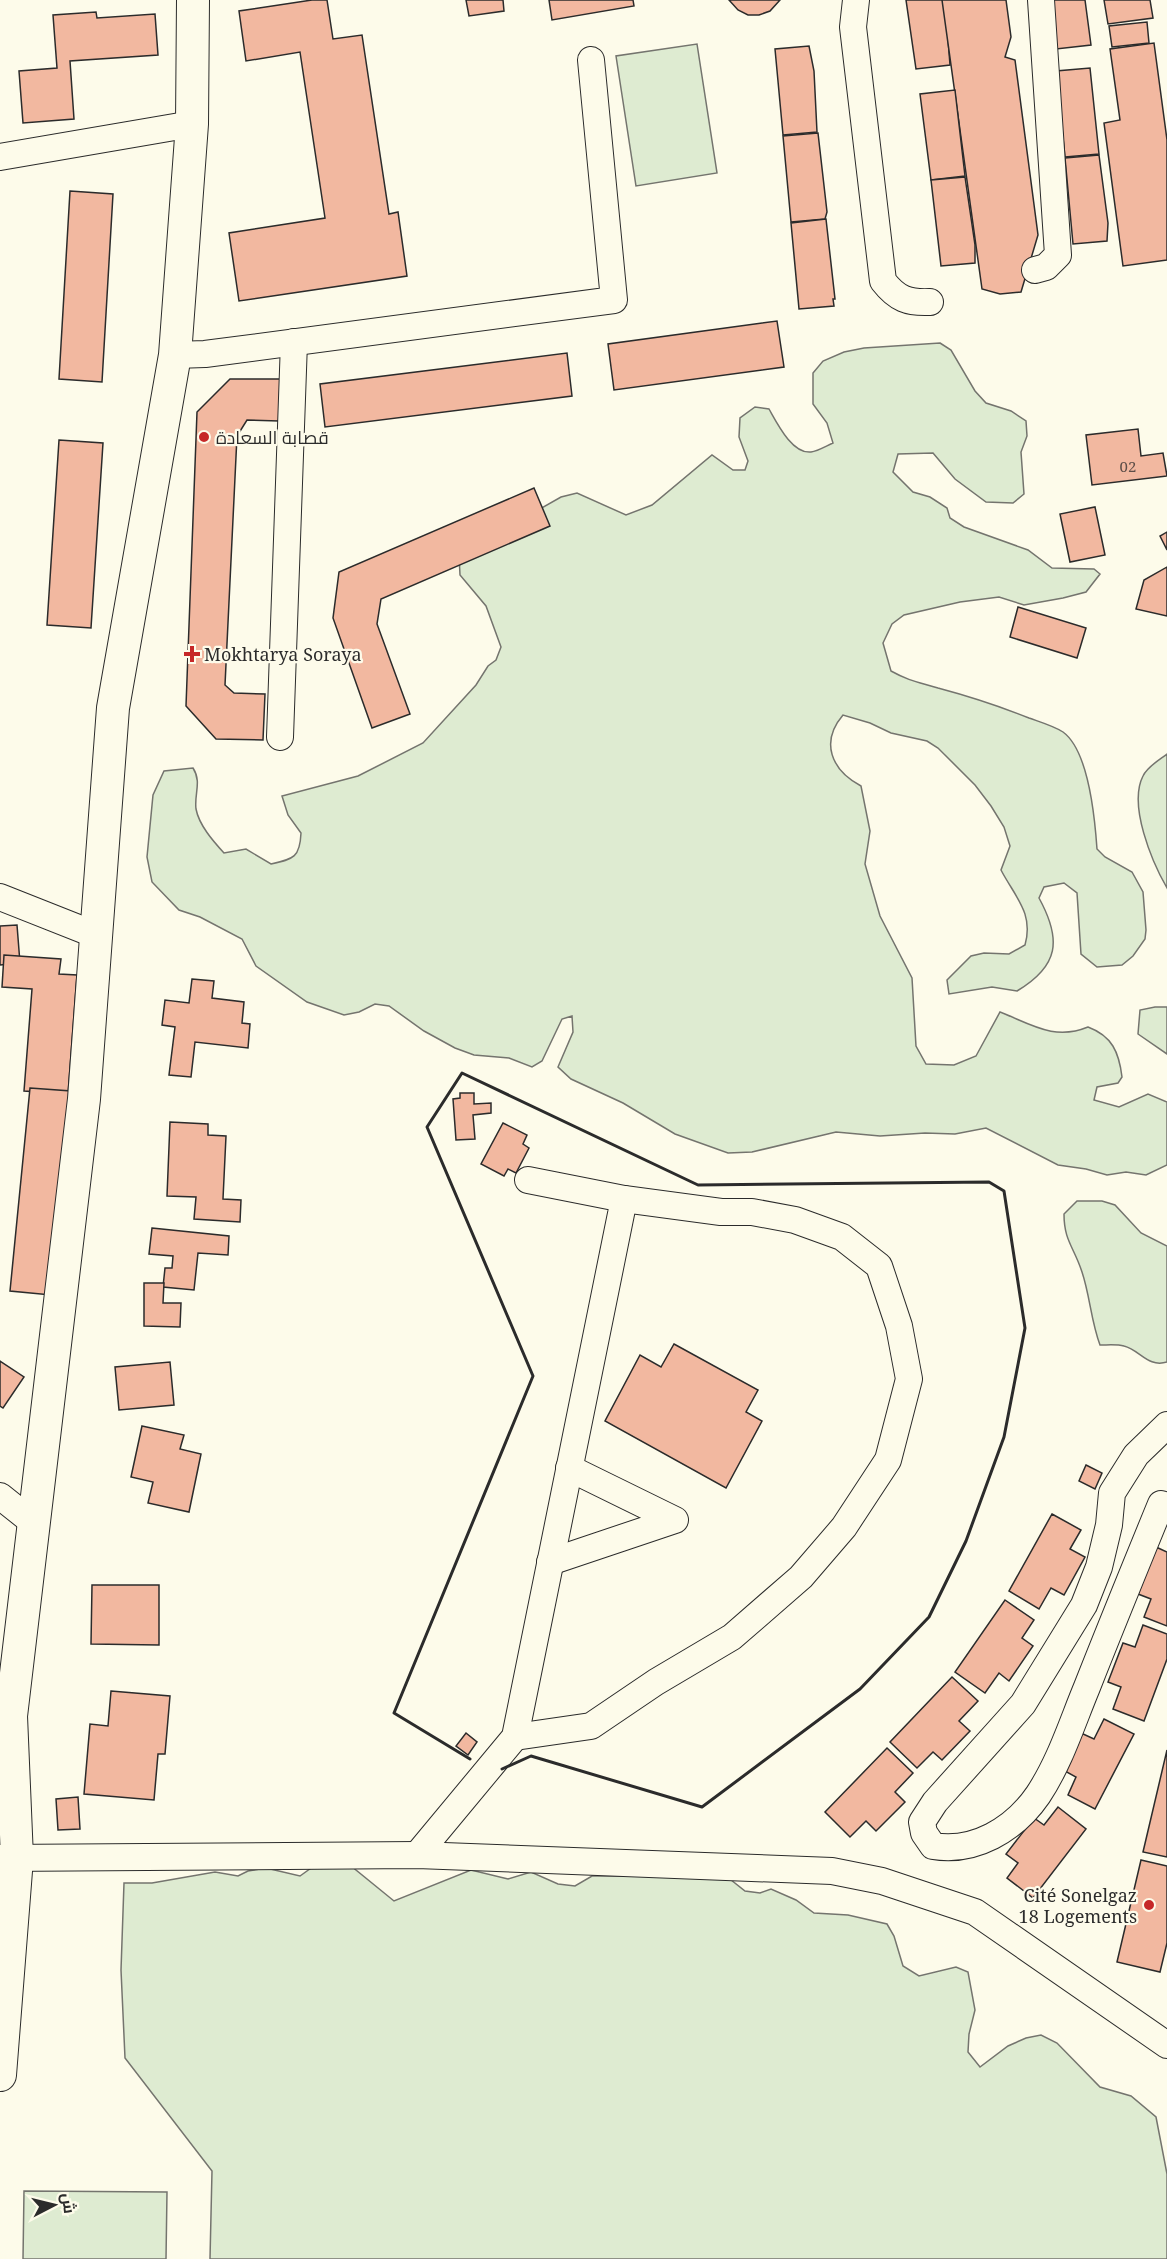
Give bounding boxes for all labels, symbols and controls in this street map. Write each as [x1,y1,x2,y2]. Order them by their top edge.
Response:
place label: قصابة السعادة [216,425,329,449]
marker: قصابة السعادة [197,430,211,444]
house number: 02 [1120,456,1136,476]
place label: Mokhtarya Soraya [204,642,362,666]
marker: Mokhtarya Soraya [185,647,199,661]
place label: Cité Sonelgaz 18 Logements [1019,1883,1137,1928]
marker: Cité Sonelgaz 18 Logements [1142,1898,1156,1912]
north arrow [24,2175,84,2235]
text: ش [57,2192,81,2215]

